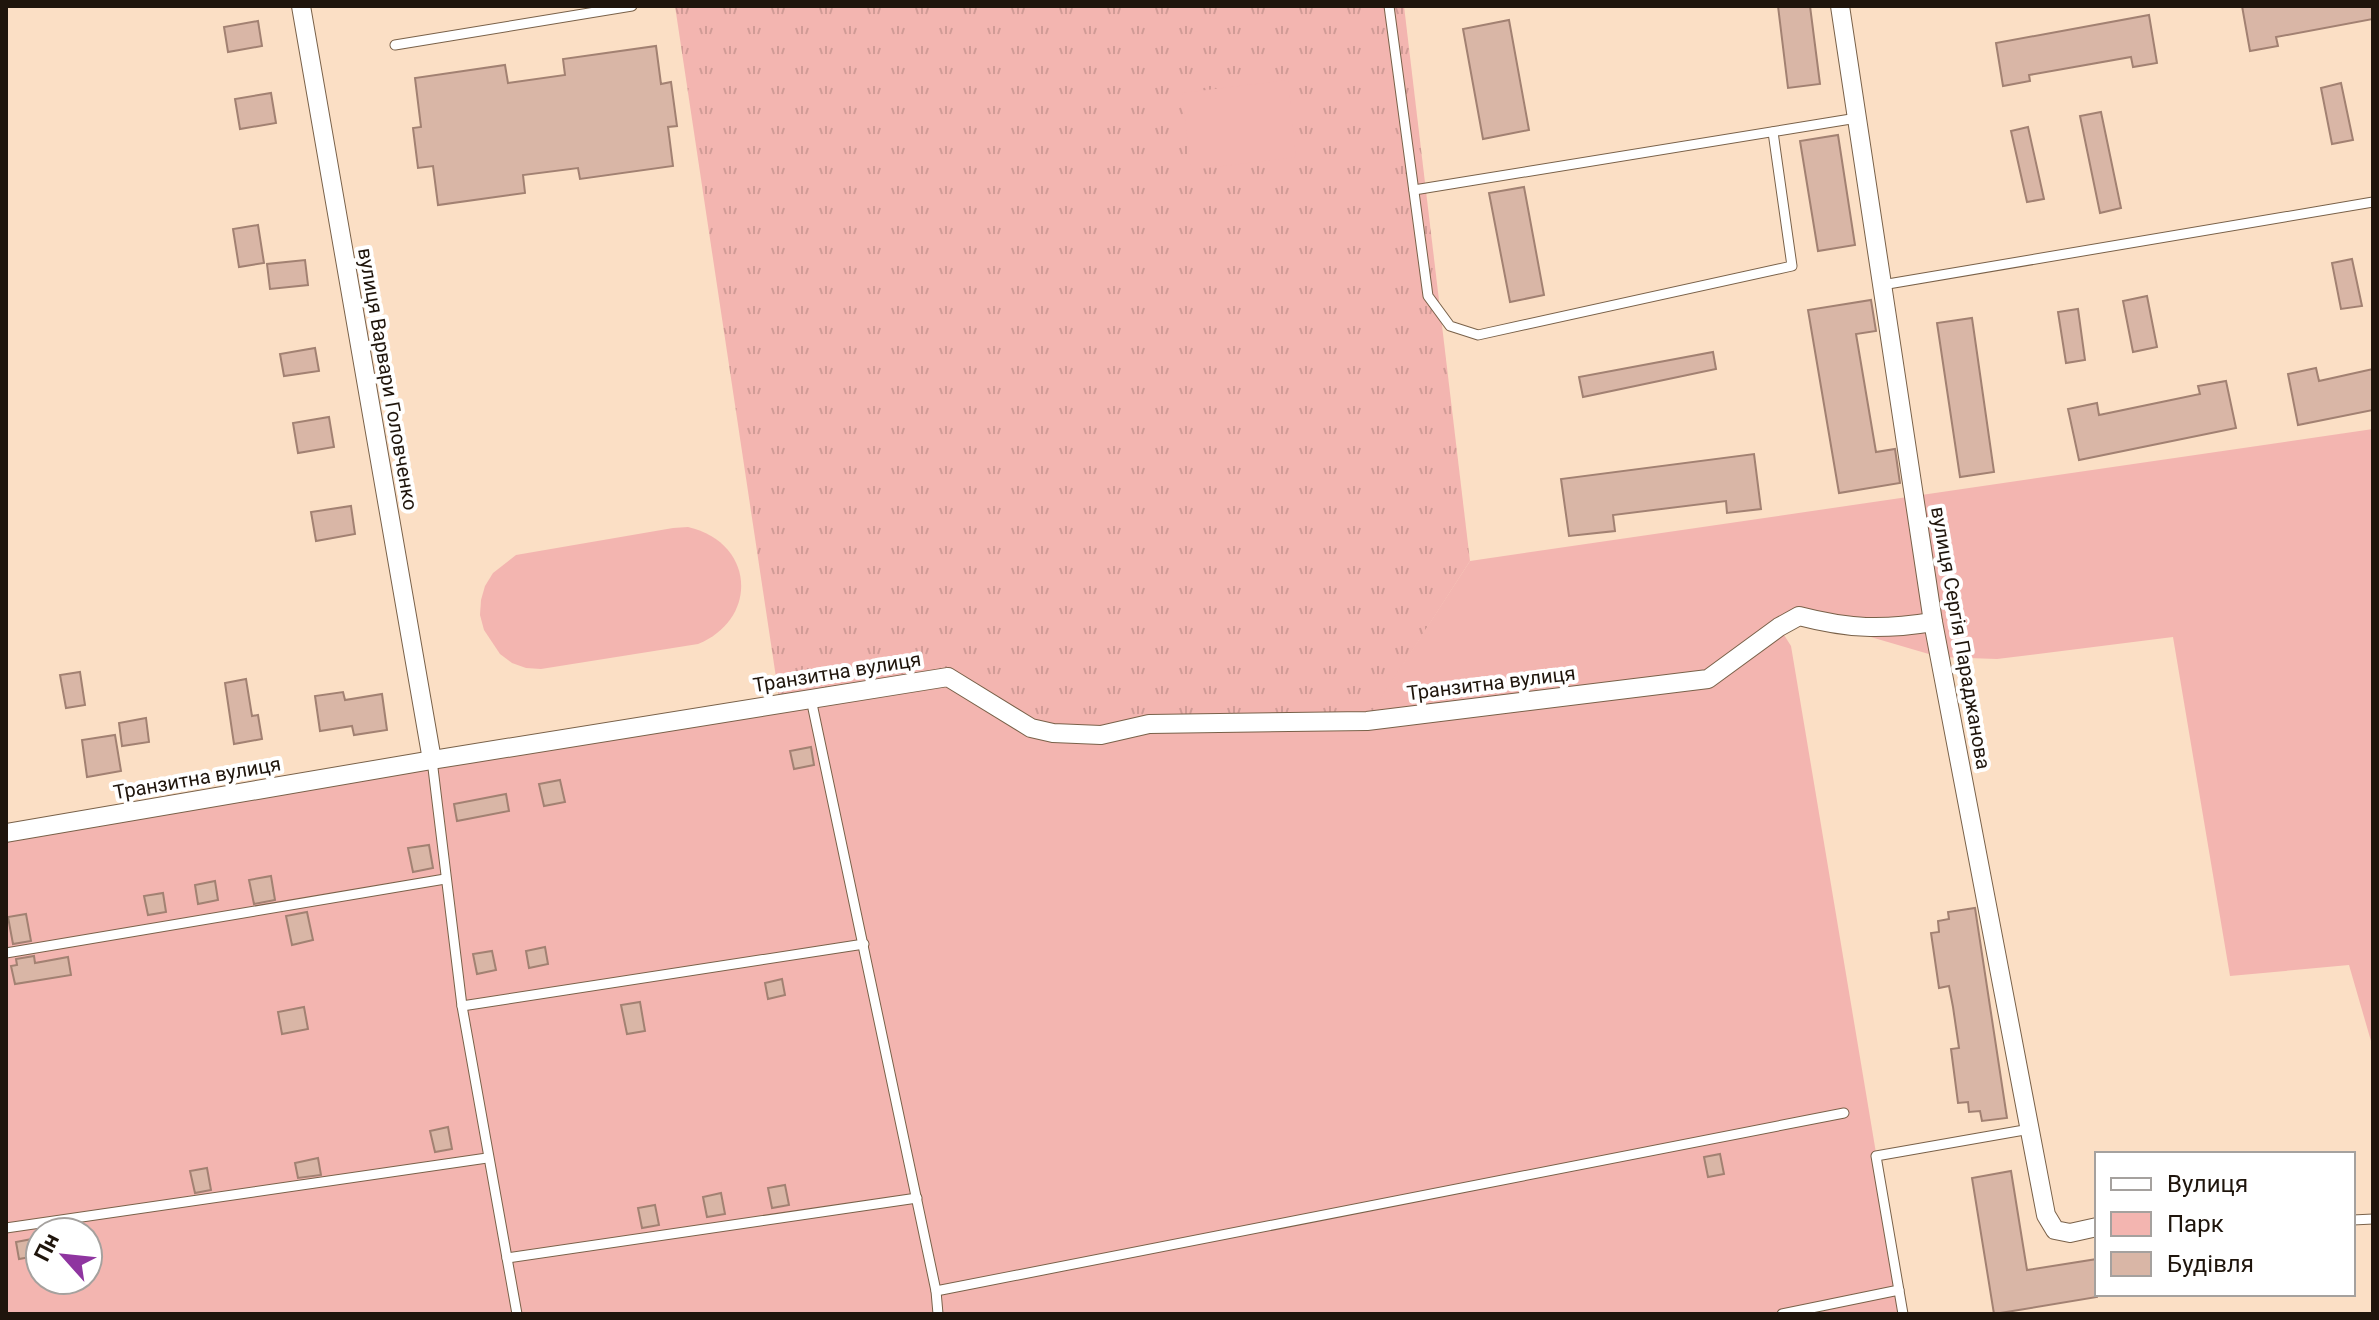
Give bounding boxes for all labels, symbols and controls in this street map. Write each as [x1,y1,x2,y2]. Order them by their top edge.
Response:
street label: вулиця Варвари Головченко [353,246,423,512]
street label: вулиця Сергія Параджанова [1926,505,1996,771]
street label: Транзитна вулиця [751,647,923,697]
street label: Транзитна вулиця [1405,661,1577,705]
street label: Транзитна вулиця [111,751,283,805]
legend [2095,1152,2355,1296]
text: Вулиця [2167,1170,2248,1198]
text: Парк [2167,1210,2224,1238]
north arrow [24,1216,104,1296]
text: Пн [29,1229,64,1265]
text: Будівля [2167,1250,2254,1278]

